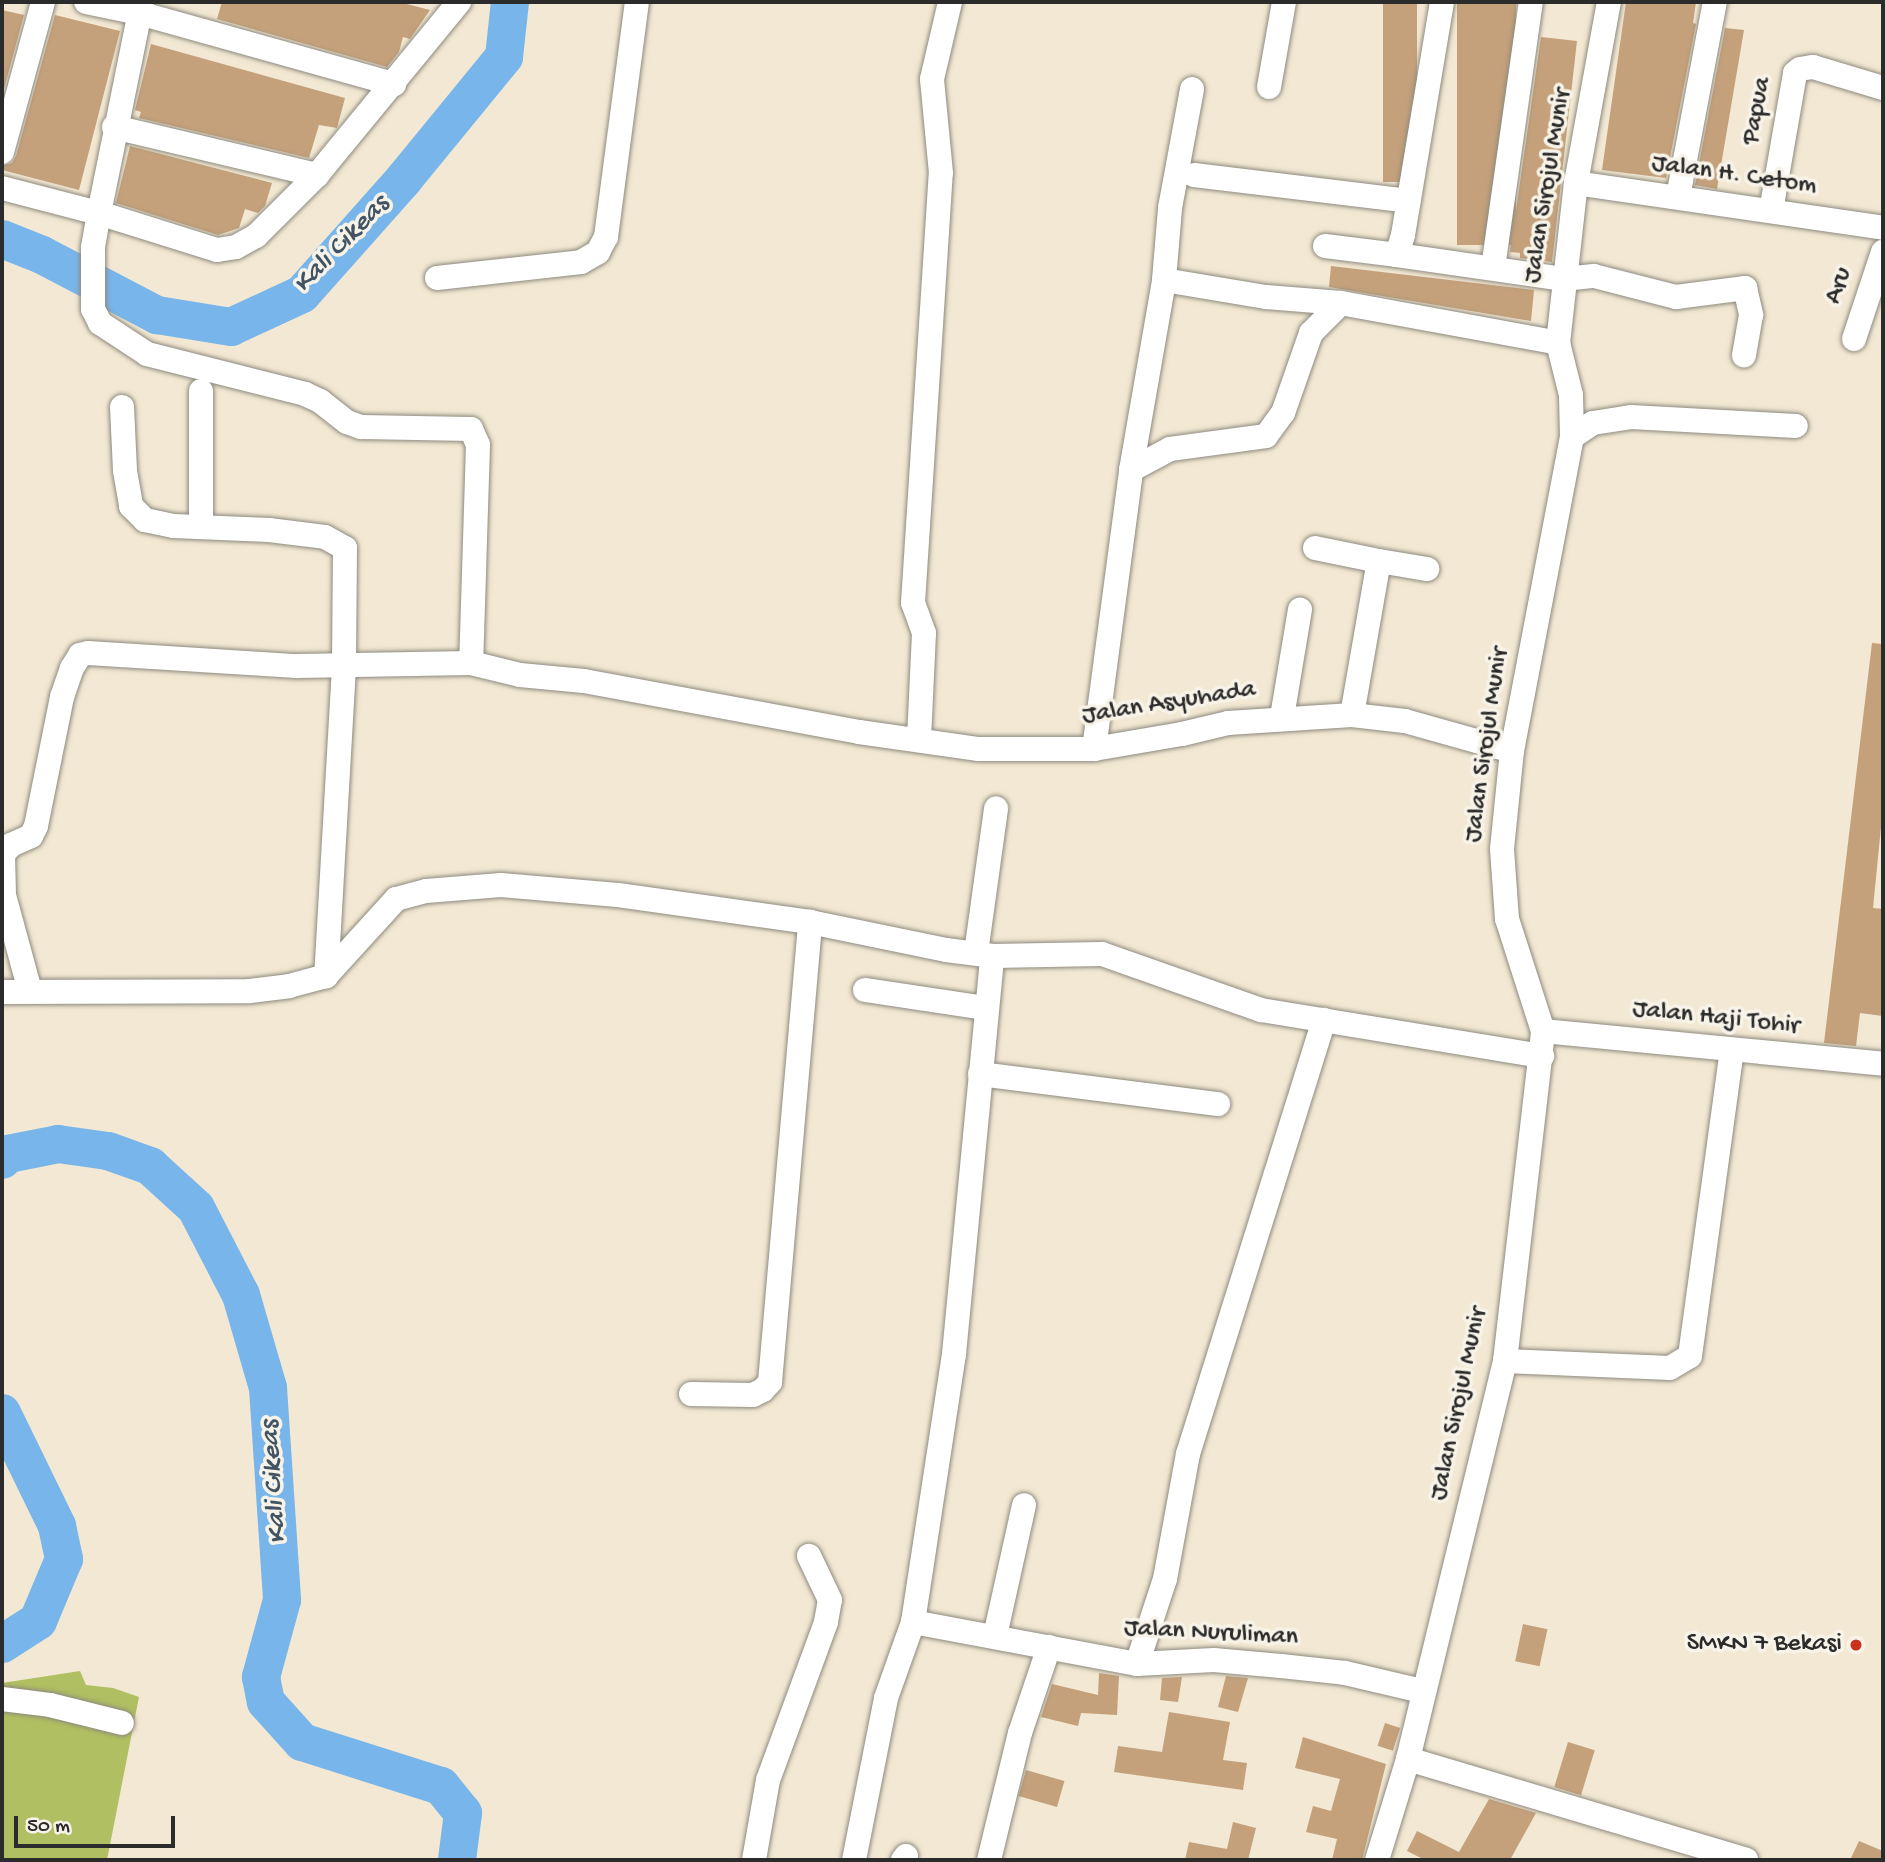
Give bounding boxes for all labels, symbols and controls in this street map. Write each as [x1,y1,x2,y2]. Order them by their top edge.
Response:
street label: Papua [1736,75,1780,147]
street label: Jalan Sirojul Munir [1518,87,1580,285]
street label: Jalan H. Cetom [1650,149,1818,203]
water label: Kali Cikeas [287,189,397,301]
street label: Aru [1819,264,1861,308]
street label: Jalan Sirojul Munir [1459,646,1517,844]
street label: Jalan Asyuhada [1080,675,1258,733]
street label: Jalan Haji Tohir [1631,995,1801,1043]
street label: Jalan Sirojul Munir [1424,1305,1496,1503]
water label: Kali Cikeas [254,1419,296,1545]
street label: Jalan Nuruliman [1123,1614,1299,1654]
place label: SMKN 7 Bekasi [1687,1629,1842,1661]
marker: SMKN 7 Bekasi [1848,1637,1864,1653]
scale bar [18,1802,178,1846]
text: 50 m [27,1815,70,1840]

